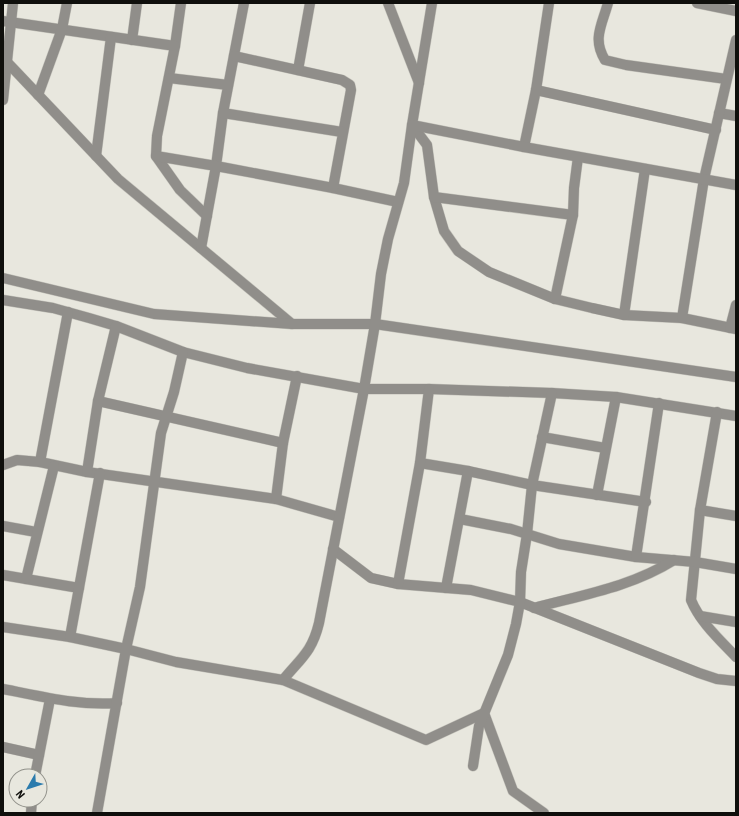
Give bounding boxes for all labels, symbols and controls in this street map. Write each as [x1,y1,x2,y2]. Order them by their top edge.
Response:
north arrow [8,768,48,808]
text: N [13,787,28,801]

